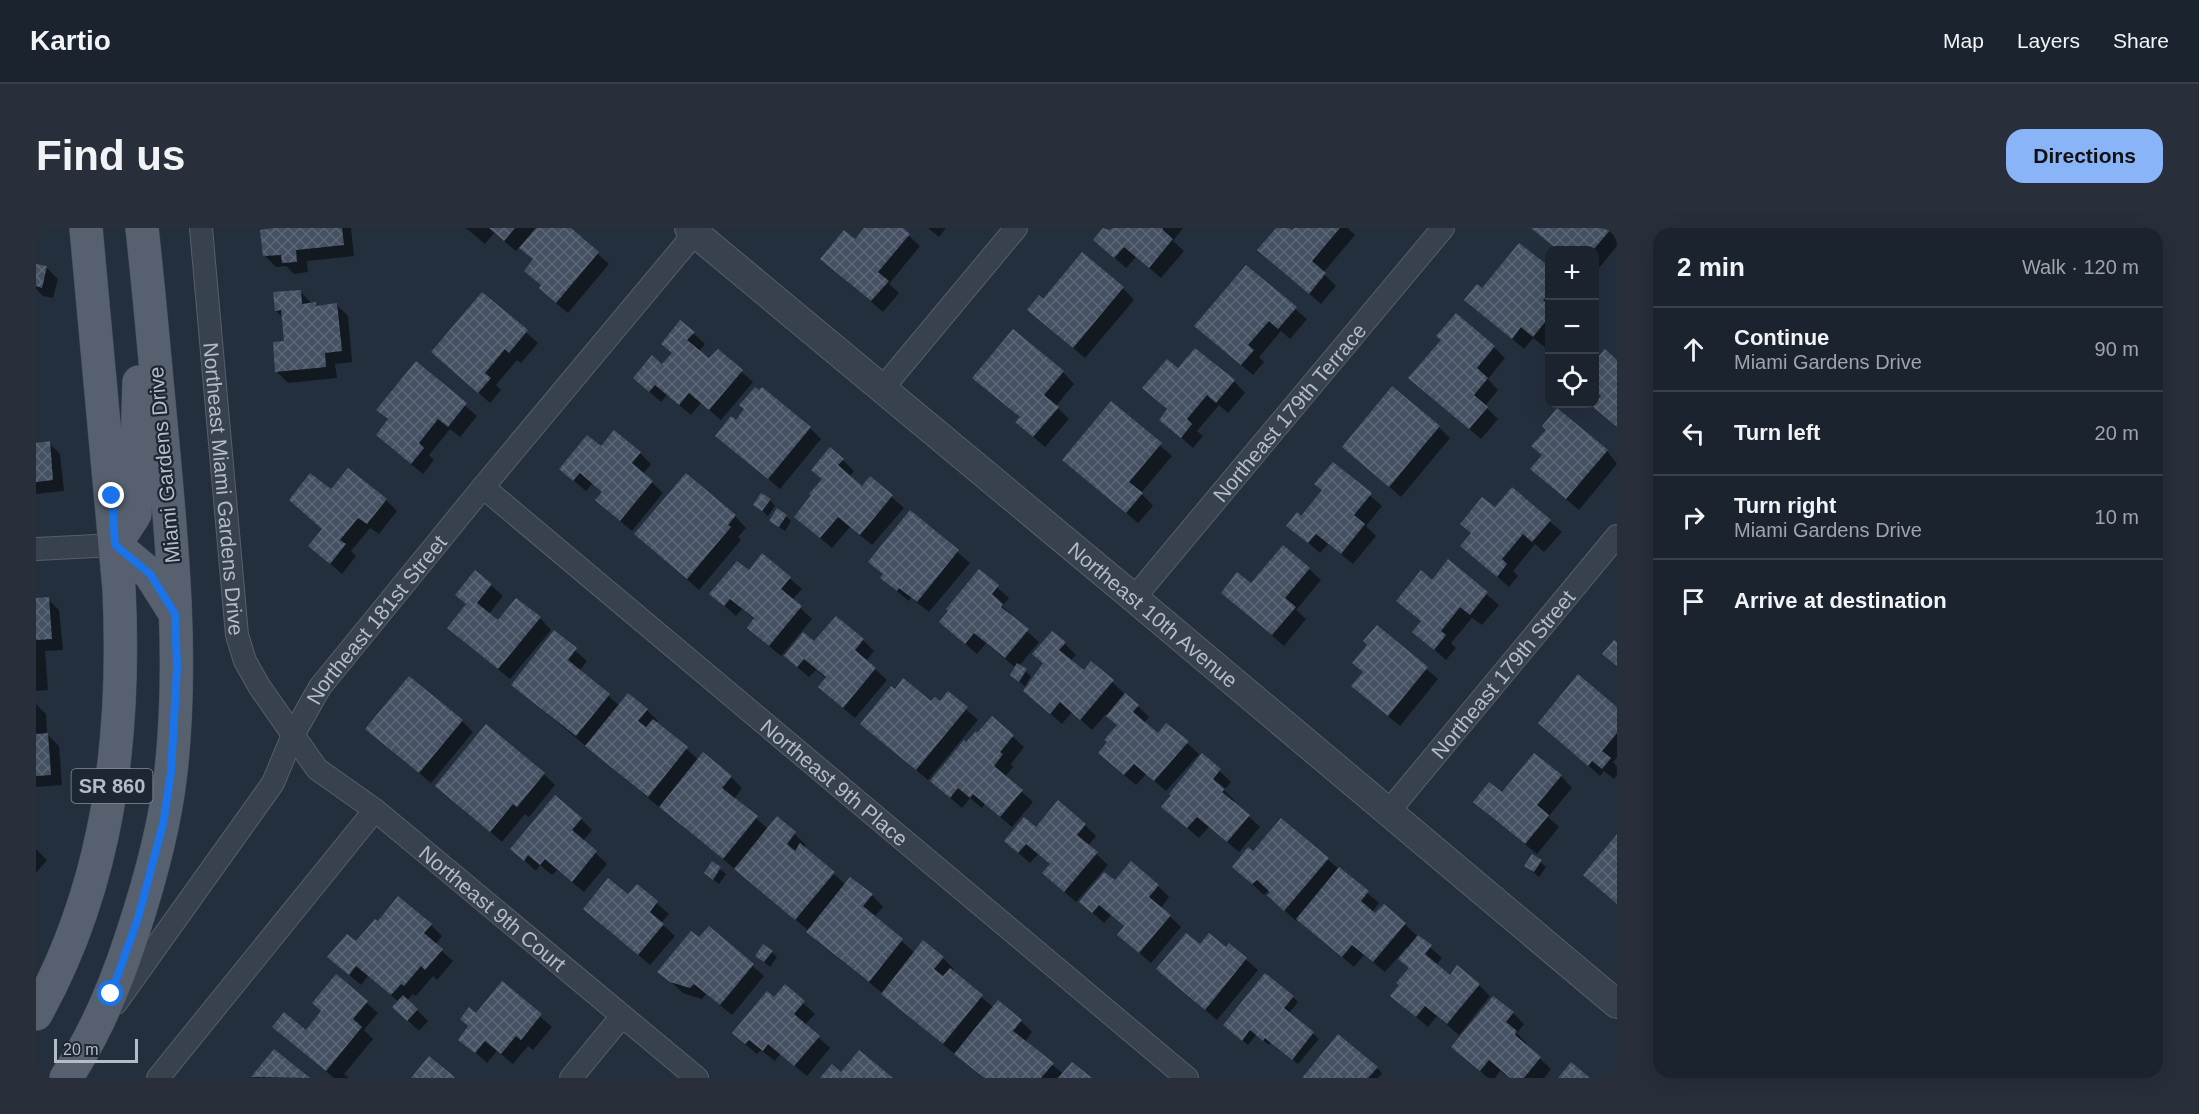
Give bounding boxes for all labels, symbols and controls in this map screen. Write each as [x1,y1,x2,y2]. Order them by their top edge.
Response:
text: Kartio [30,25,111,56]
text: Map [1943,29,1984,52]
text: Layers [2017,29,2080,52]
text: Share [2113,29,2169,52]
button: Directions [2006,129,2163,183]
text: Find us [36,132,185,179]
map controls [1545,246,1599,408]
button: + [1545,246,1599,300]
text: 2 min [1677,252,1745,282]
text: Walk · 120 m [2022,256,2139,278]
button: − [1545,300,1599,354]
street label: Northeast 179th Terrace [1208,319,1370,506]
text: Continue [1734,325,1829,350]
icon: ahead [1677,333,1710,366]
text: 90 m [2095,338,2139,360]
street label: Northeast Miami Gardens Drive [200,341,249,637]
text: Miami Gardens Drive [1734,351,1922,373]
button: locate [1545,354,1599,408]
street label: Miami Gardens Drive [144,366,184,564]
icon: left [1677,417,1710,450]
text: Turn left [1734,420,1820,445]
text: 20 m [2095,422,2139,444]
route end [98,482,124,508]
text: Turn right [1734,493,1836,518]
icon: right [1677,501,1710,534]
text: 10 m [2095,506,2139,528]
text: Miami Gardens Drive [1734,519,1922,541]
street label: Northeast 181st Street [301,530,451,708]
street label: Northeast 10th Avenue [1064,537,1242,692]
street label: Northeast 179th Street [1426,585,1579,763]
icon: arrive [1677,585,1710,618]
text: Arrive at destination [1734,588,1947,613]
street label: Northeast 9th Place [756,714,913,850]
road number: SR 860 [72,769,152,803]
street label: Northeast 9th Court [415,841,571,976]
route start [97,980,123,1006]
scale bar [54,1036,138,1064]
text: 20 m [63,1041,99,1058]

